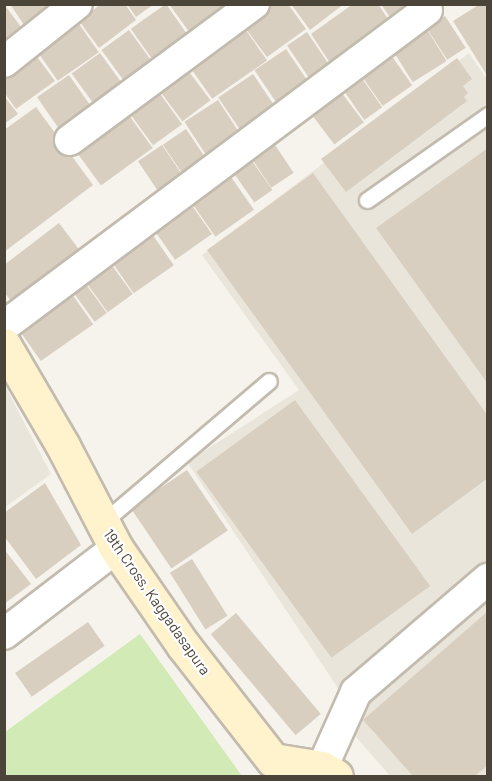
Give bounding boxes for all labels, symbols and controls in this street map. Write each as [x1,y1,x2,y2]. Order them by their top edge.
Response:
street label: 19th Cross, Kaggadasapura [100,526,214,678]

